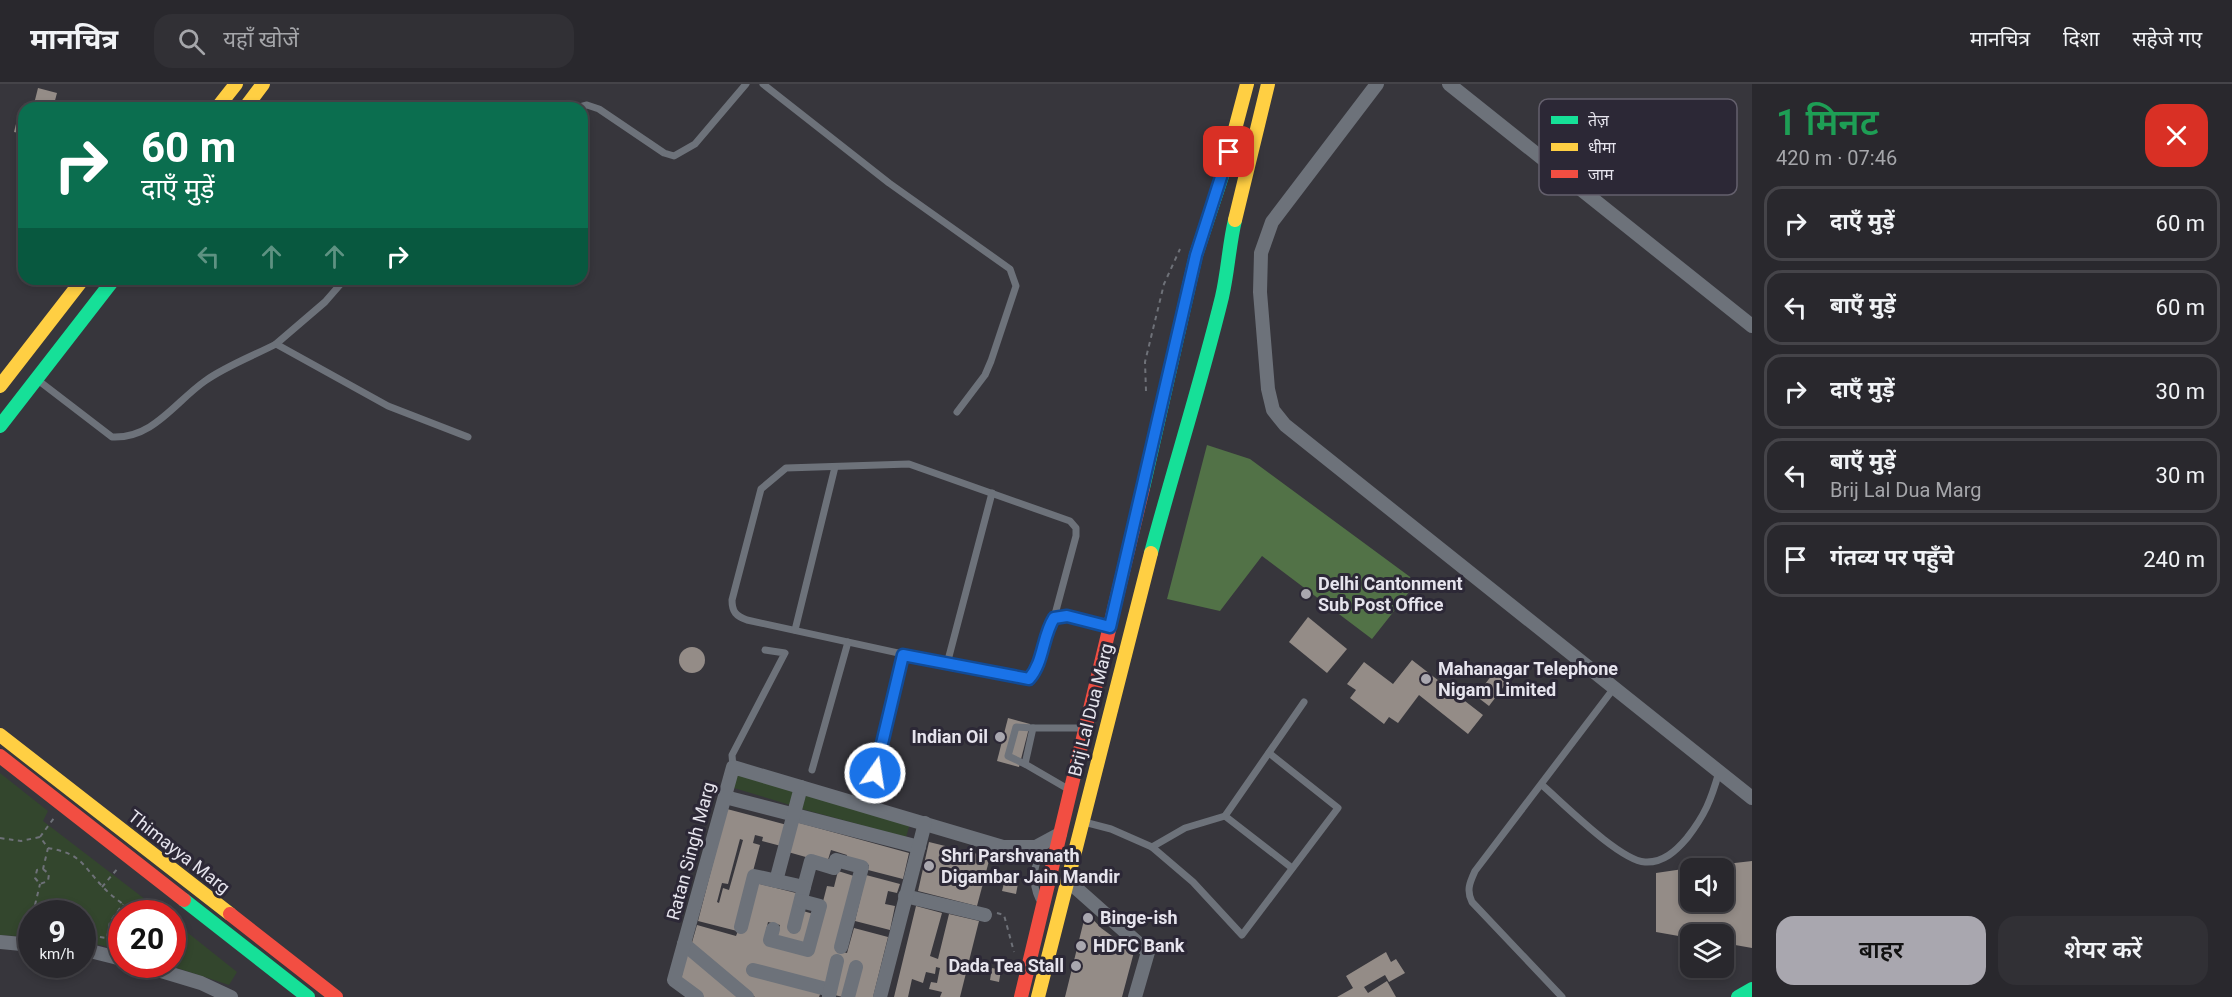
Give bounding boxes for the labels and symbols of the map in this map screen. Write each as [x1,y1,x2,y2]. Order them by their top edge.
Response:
legend [1539,99,1737,195]
text: तेज़ [1588,111,1610,130]
pin [1203,126,1254,177]
text: धीमा [1588,138,1617,157]
text: जाम [1588,165,1614,184]
place label: Delhi Cantonment Sub Post Office [1318,573,1463,615]
marker: Delhi Cantonment Sub Post Office [1299,587,1313,601]
street label: Brij Lal Dua Marg [1064,641,1117,779]
place label: Mahanagar Telephone Nigam Limited [1438,658,1618,700]
marker: Mahanagar Telephone Nigam Limited [1419,672,1433,686]
place label: Indian Oil [912,726,988,747]
marker: Indian Oil [993,730,1007,744]
position arrow [843,741,907,805]
street label: Ratan Singh Marg [662,780,719,922]
street label: Thimayya Marg [124,805,234,898]
place label: Shri Parshvanath Digambar Jain Mandir [941,845,1120,887]
marker: Shri Parshvanath Digambar Jain Mandir [922,859,936,873]
speed limit sign: 20 [108,900,186,978]
place label: Binge-ish [1100,907,1178,928]
marker: Binge-ish [1081,911,1095,925]
place label: HDFC Bank [1093,935,1185,956]
marker: HDFC Bank [1074,939,1088,953]
place label: Dada Tea Stall [948,955,1064,976]
marker: Dada Tea Stall [1069,959,1083,973]

